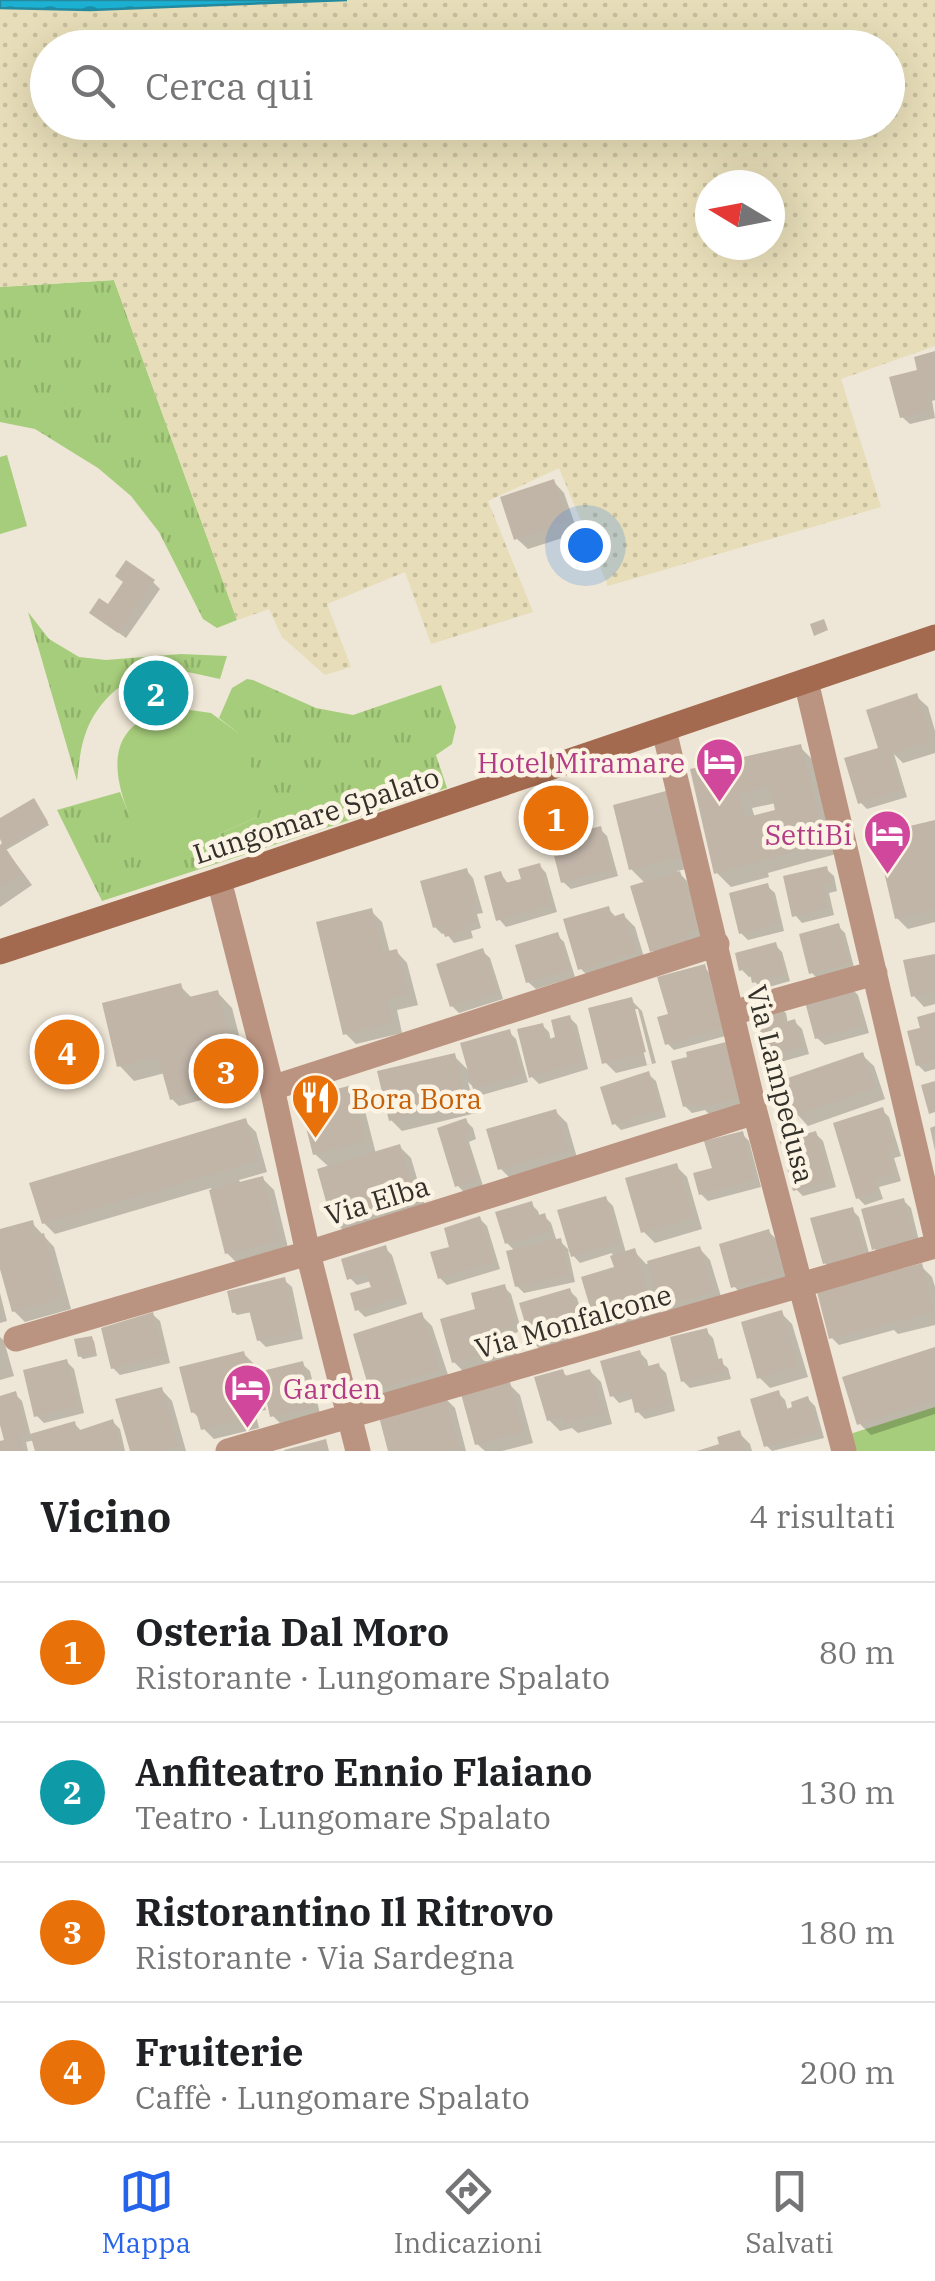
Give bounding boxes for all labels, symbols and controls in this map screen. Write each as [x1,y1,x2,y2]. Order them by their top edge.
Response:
search box [30,30,905,140]
icon: search [65,58,120,113]
text: Cerca qui [145,61,314,110]
north arrow [695,170,785,260]
your location [560,520,611,571]
pin: 2 [124,656,188,730]
hotel icon: Hotel Miramare [694,736,746,804]
place label: Hotel Miramare [477,744,685,781]
street label: Lungomare Spalato [188,758,444,872]
pin: 1 [524,780,588,856]
hotel icon: SettiBi [861,808,913,876]
place label: SettiBi [765,816,852,853]
street label: Via Lampedusa [738,981,824,1187]
pin: 4 [34,1014,100,1090]
pin: 3 [194,1034,258,1108]
restaurant icon: Bora Bora [290,1072,342,1140]
place label: Bora Bora [351,1080,482,1117]
street label: Via Elba [320,1167,434,1233]
street label: Via Monfalcone [470,1275,676,1367]
hotel icon: Garden [222,1362,274,1430]
place label: Garden [283,1370,381,1407]
text: Vicino [40,1489,171,1544]
text: 4 risultati [749,1495,895,1537]
text: Osteria Dal Moro [135,1607,449,1656]
text: 1 [63,1631,82,1673]
text: 80 m [819,1631,895,1673]
text: Ristorante · Lungomare Spalato [135,1656,610,1698]
text: Anfiteatro Ennio Flaiano [135,1747,592,1796]
text: 2 [63,1771,82,1813]
text: 130 m [799,1771,895,1813]
text: Teatro · Lungomare Spalato [135,1796,551,1838]
text: Ristorantino Il Ritrovo [135,1887,554,1936]
text: 3 [63,1911,82,1953]
text: 180 m [799,1911,895,1953]
text: Ristorante · Via Sardegna [135,1936,515,1978]
text: Fruiterie [135,2027,303,2076]
text: 4 [63,2051,82,2093]
text: 200 m [799,2051,895,2093]
text: Caffè · Lungomare Spalato [135,2076,530,2118]
tab: Mappa [101,2164,191,2261]
tab: Indicazioni [394,2164,542,2261]
tab: Salvati [745,2164,834,2261]

